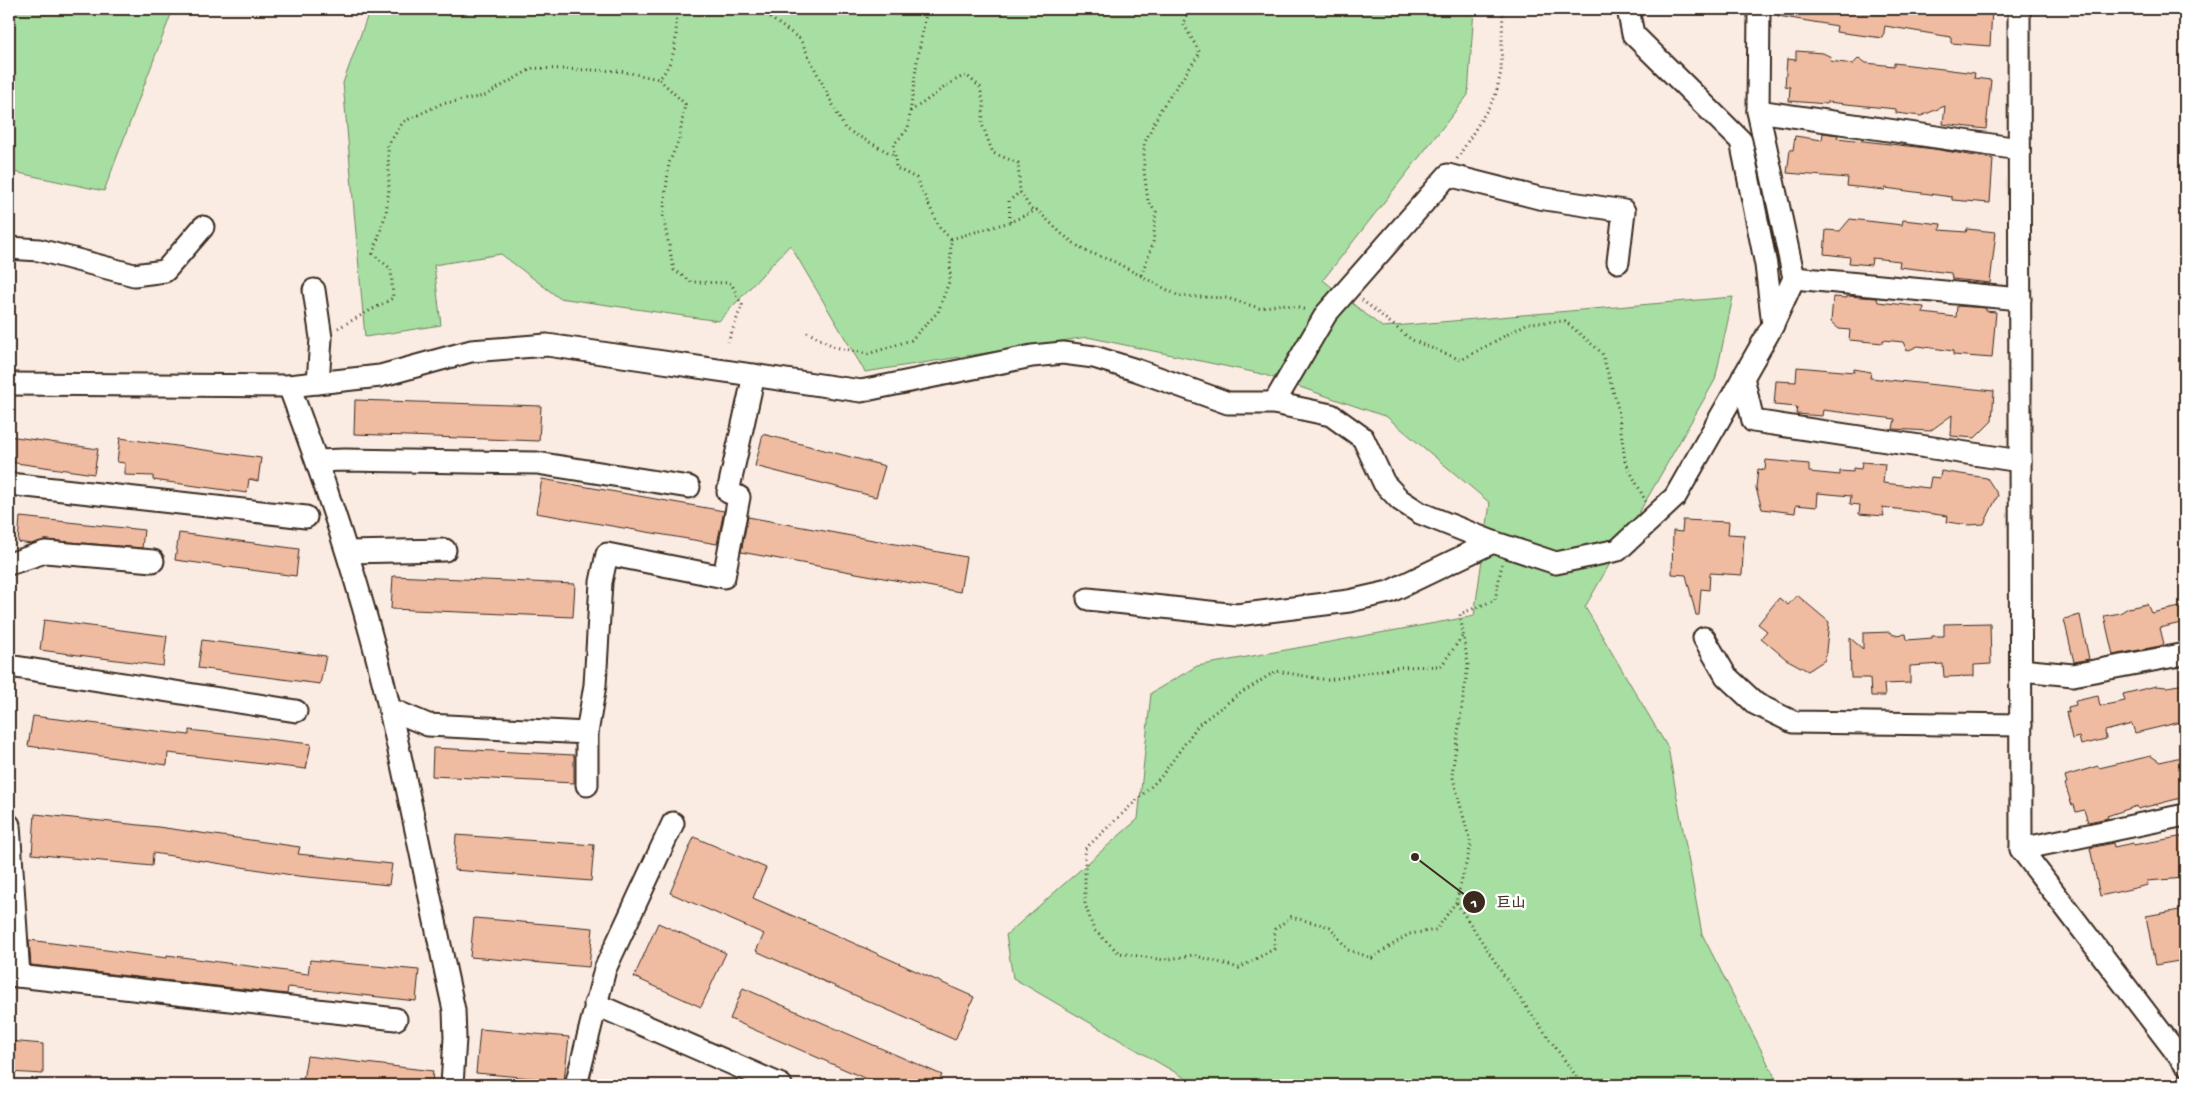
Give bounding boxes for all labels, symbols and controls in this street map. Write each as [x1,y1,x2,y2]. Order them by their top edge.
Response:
callout: 巨山 [1461,887,1536,917]
text: 1 [1470,895,1477,913]
text: 巨山 [1496,895,1526,913]

